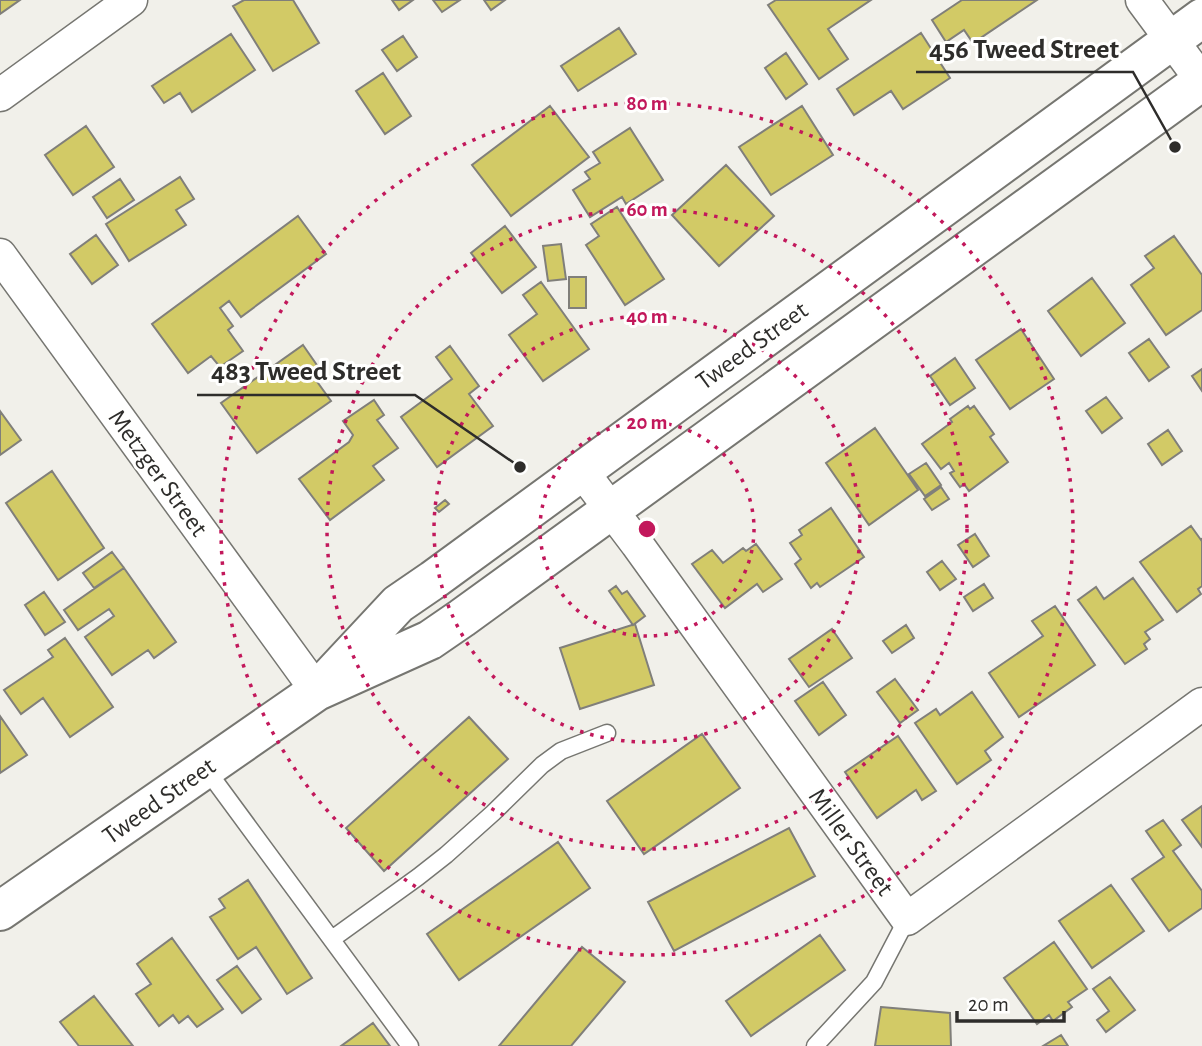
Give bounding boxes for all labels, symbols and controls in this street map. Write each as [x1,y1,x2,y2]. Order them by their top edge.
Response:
callout: 456 Tweed Street [916,23,1133,72]
text: 456 Tweed Street [929,36,1119,64]
text: 80 m [626,93,668,114]
text: 60 m [626,199,668,220]
street label: Tweed Street [691,297,813,395]
text: 40 m [626,306,668,327]
callout: 483 Tweed Street [197,346,415,395]
text: 483 Tweed Street [211,358,402,386]
street label: Metzger Street [104,405,212,541]
text: 20 m [627,412,667,433]
centre of rings [635,517,659,541]
street label: Tweed Street [98,753,220,849]
street label: Miller Street [804,784,898,900]
scale bar [957,979,1064,1023]
text: 20 m [968,994,1009,1015]

